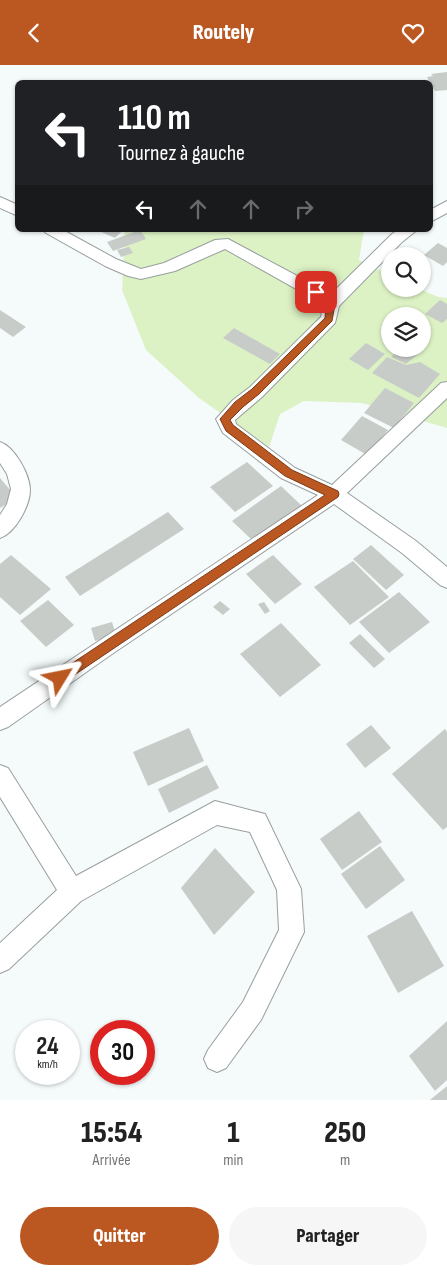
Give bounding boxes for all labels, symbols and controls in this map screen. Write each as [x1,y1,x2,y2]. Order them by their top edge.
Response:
icon: back [20,19,48,47]
text: Routely [193,19,254,46]
icon: heart [399,19,427,47]
text: 110 m [118,97,191,140]
icon: left [35,100,100,165]
text: Tournez à gauche [118,140,245,167]
icon: left [131,195,159,223]
icon: ahead [184,195,212,223]
icon: ahead [237,195,265,223]
icon: right [290,195,318,223]
map controls [381,247,431,357]
button: search [381,247,431,297]
pin [295,271,337,313]
icon: arrive [302,278,330,306]
button: layers [381,307,431,357]
position arrow [33,651,85,703]
speed limit sign: 30 [90,1020,155,1085]
text: 24 [36,1031,59,1062]
text: km/h [37,1057,58,1072]
text: 15:54 [81,1115,142,1151]
text: 1 [227,1115,239,1151]
text: 250 [324,1115,366,1151]
text: Arrivée [93,1151,131,1170]
text: min [223,1151,243,1170]
text: m [340,1151,350,1170]
button: Quitter [20,1207,219,1265]
button: Partager [229,1207,427,1265]

